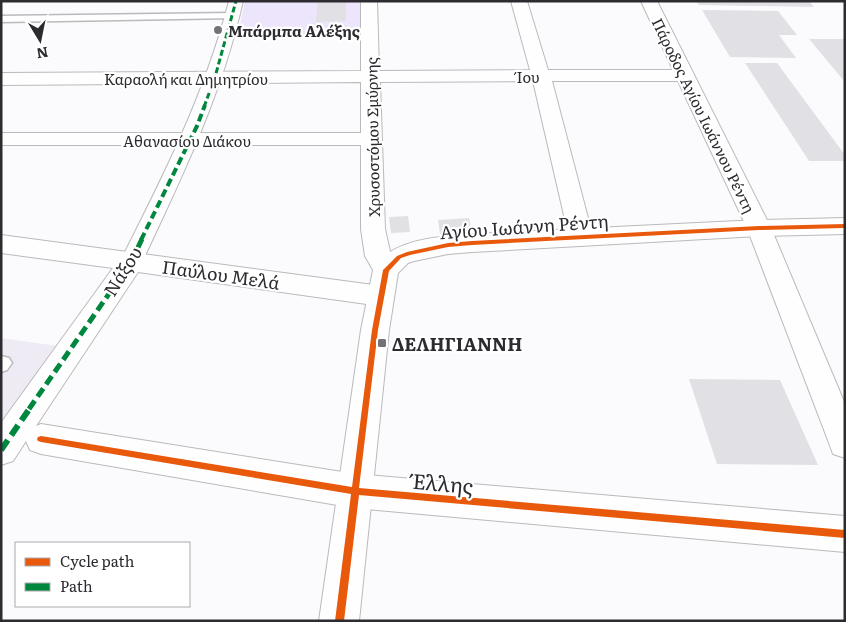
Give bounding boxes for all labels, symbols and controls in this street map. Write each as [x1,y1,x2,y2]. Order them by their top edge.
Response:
street label: Πάροδος Αγίου Ιωάννου Ρέντη [647,14,761,216]
north arrow [15,15,65,65]
place label: Μπάρμπα Αλέξης [228,19,360,42]
marker: Μπάρμπα Αλέξης [212,24,224,36]
text: N [35,43,50,65]
street label: Χρυσοστόμου Σμύρνης [359,56,385,217]
street label: Ίου [513,65,540,88]
street label: Καραολή και Δημητρίου [104,67,268,90]
street label: Αθανασίου Διάκου [123,129,251,152]
street label: Αγίου Ιωάννη Ρέντη [439,207,609,245]
street label: Νάξου [96,241,148,301]
street label: Παύλου Μελά [160,252,282,296]
place label: ΔΕΛΗΓΙΑΝΝΗ [392,330,522,357]
marker: ΔΕΛΗΓΙΑΝΝΗ [376,337,388,349]
street label: Έλλης [408,464,475,500]
legend [15,542,190,607]
text: Cycle path [60,549,135,572]
text: Path [60,574,93,597]

